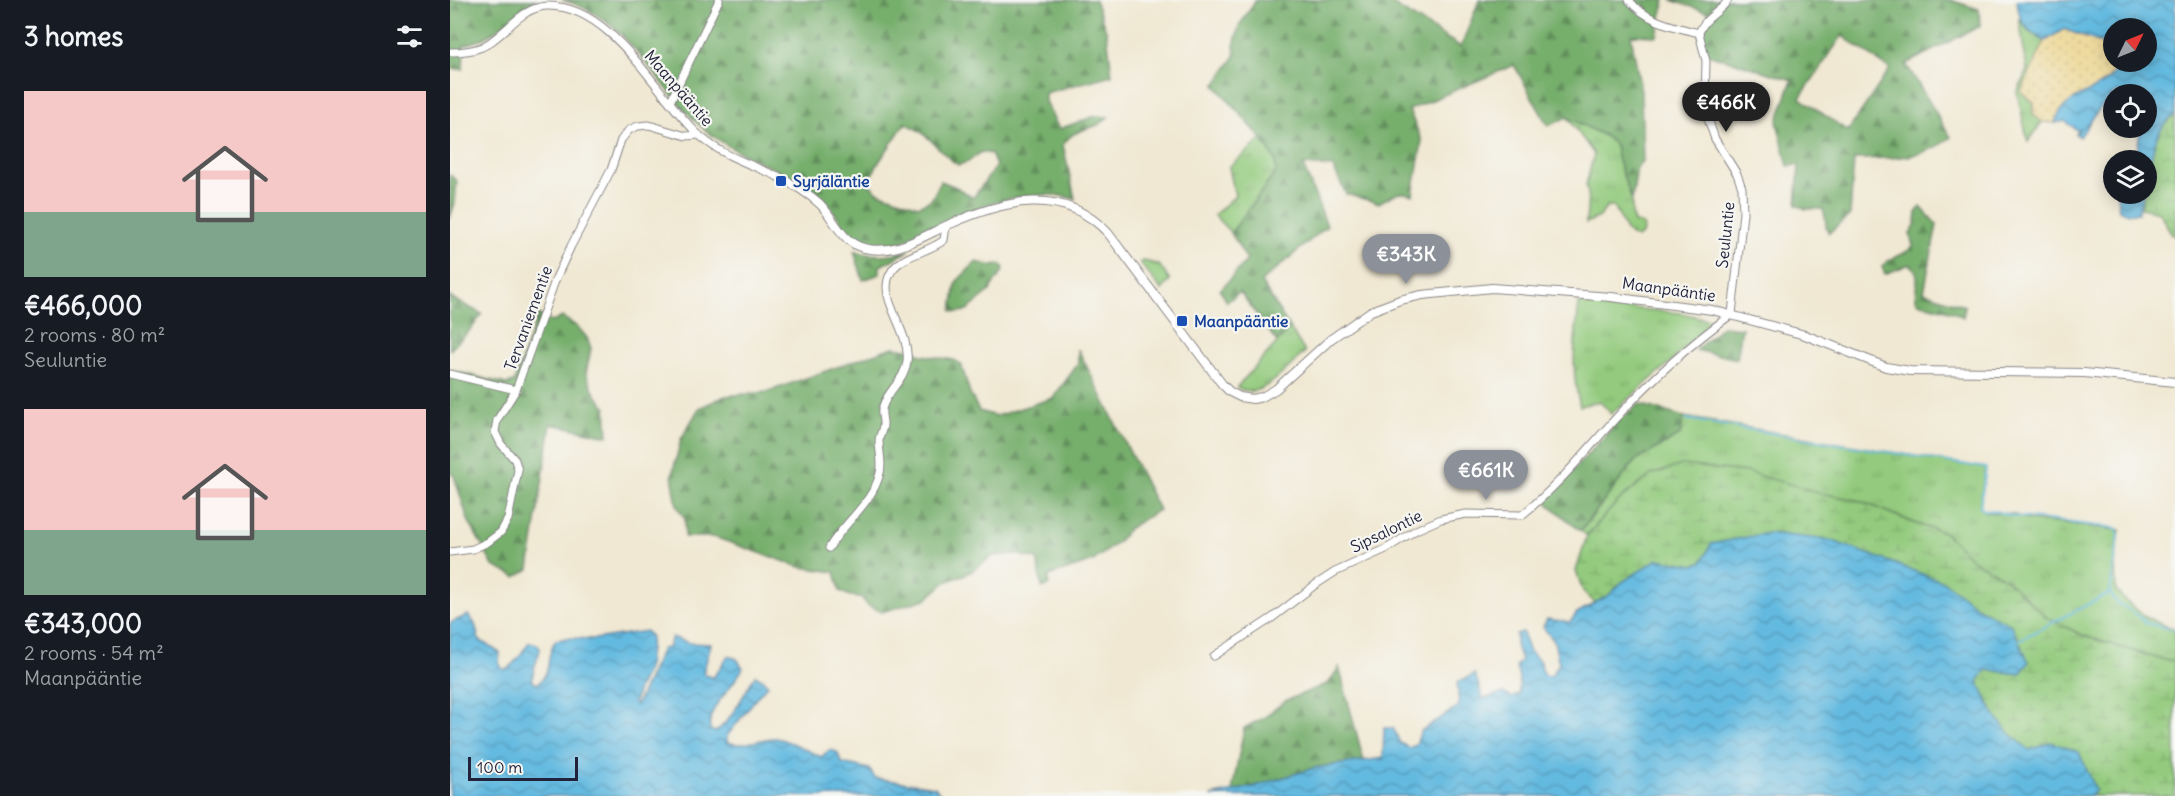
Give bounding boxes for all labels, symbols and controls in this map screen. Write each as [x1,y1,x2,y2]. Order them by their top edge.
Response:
north arrow [2103,18,2157,72]
map controls [2103,18,2157,204]
text: 3 homes [24,20,123,53]
icon: filters [393,20,426,53]
street label: Maanpääntie [640,46,718,130]
pin: €466K [1684,82,1768,133]
button: locate [2103,84,2157,138]
text: €466K [1696,89,1756,114]
icon: home [171,130,279,238]
button: layers [2103,150,2157,204]
place label: Syrjäläntie [793,171,870,192]
marker: Syrjäläntie [774,174,788,188]
street label: Seuluntie [1712,201,1738,269]
pin: €343K [1364,234,1448,285]
text: €343K [1376,241,1436,266]
street label: Tervaniementie [500,263,556,373]
street label: Maanpääntie [1621,273,1717,305]
text: €466,000 [24,289,142,322]
place label: Maanpääntie [1194,311,1289,332]
marker: Maanpääntie [1175,314,1189,328]
text: 2 rooms · 80 m² [24,322,165,347]
text: Seuluntie [24,347,107,372]
icon: home [171,448,279,556]
pin: €661K [1444,450,1528,501]
text: €661K [1458,457,1514,482]
street label: Sipsalontie [1347,505,1425,557]
text: €343,000 [24,607,142,640]
text: 2 rooms · 54 m² [24,640,164,665]
text: Maanpääntie [24,665,142,690]
scale bar [468,754,578,782]
text: 100 m [477,757,522,777]

